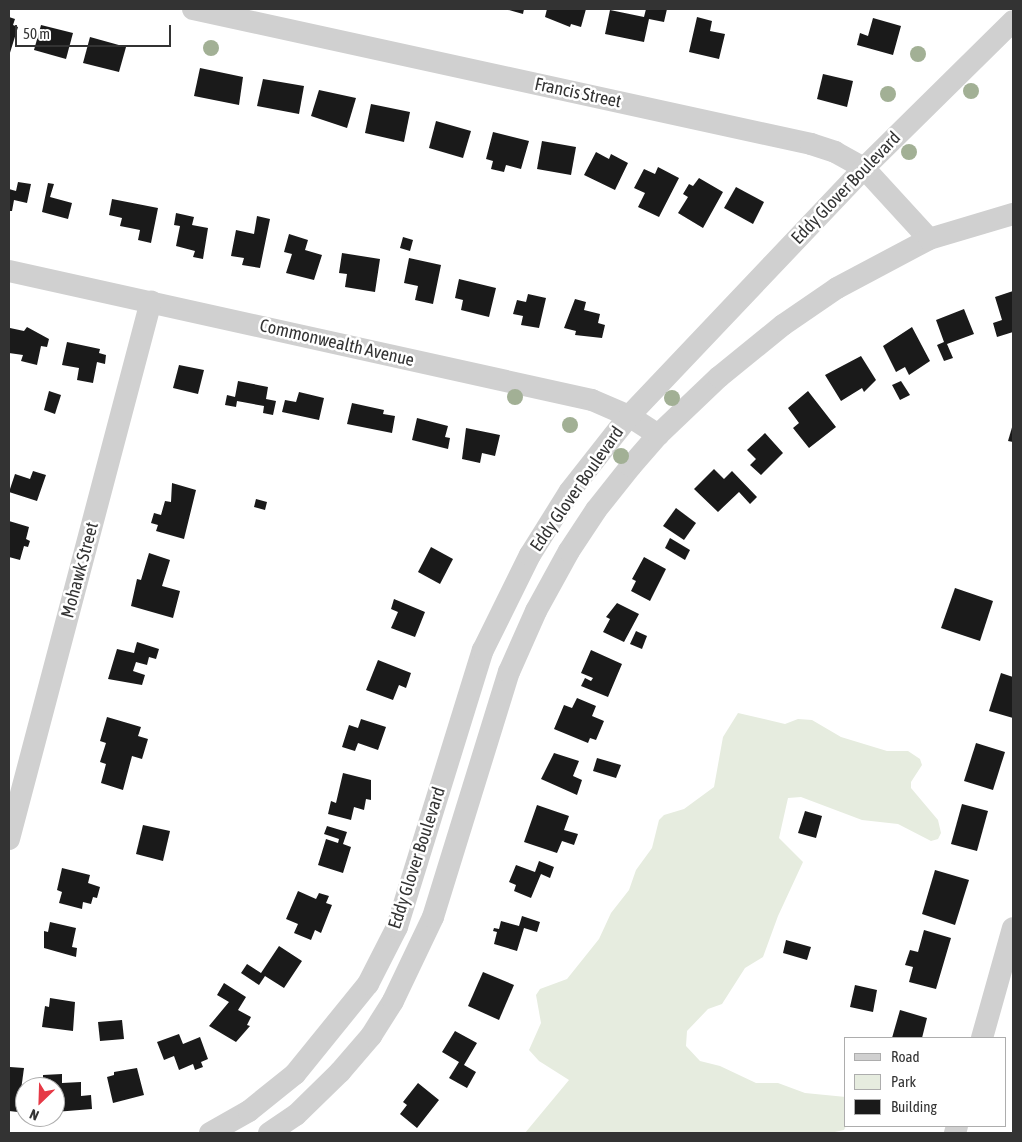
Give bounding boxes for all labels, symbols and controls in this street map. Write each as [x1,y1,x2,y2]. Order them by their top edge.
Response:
scale bar [18,15,174,47]
text: 50 m [23,25,50,42]
street label: Francis Street [533,73,623,113]
street label: Eddy Glover Boulevard [787,127,905,249]
street label: Commonwealth Avenue [258,315,416,371]
street label: Eddy Glover Boulevard [526,422,628,556]
street label: Mohawk Street [57,520,103,620]
street label: Eddy Glover Boulevard [384,784,450,932]
legend [844,1037,1007,1127]
text: Road [891,1048,920,1065]
text: Park [891,1073,916,1090]
north arrow [15,1077,65,1127]
text: Building [891,1098,937,1115]
text: N [27,1106,41,1124]

